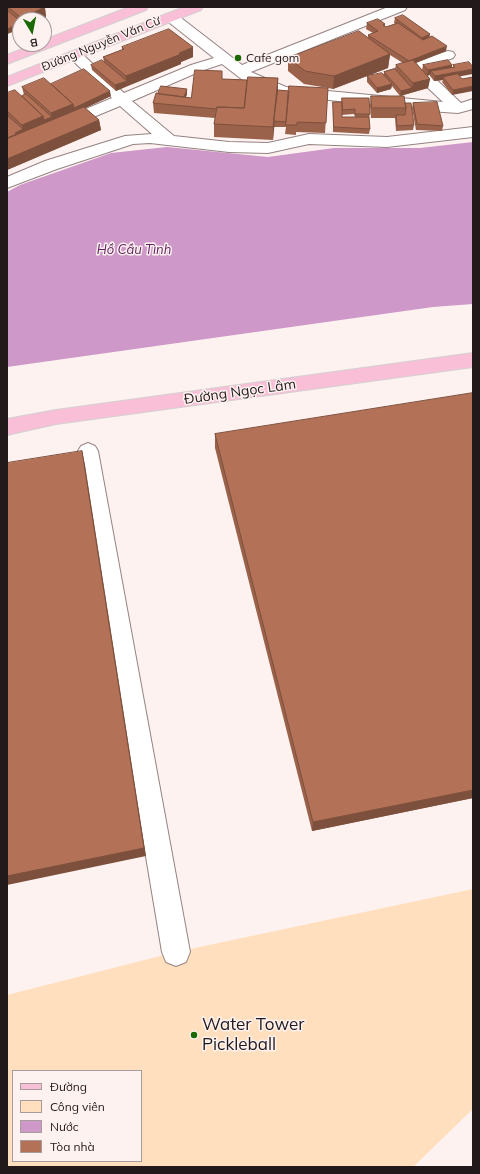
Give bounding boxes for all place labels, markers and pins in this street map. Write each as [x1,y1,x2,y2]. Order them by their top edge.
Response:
place label: Cafe gom [246,51,299,65]
marker: Cafe gom [233,53,243,63]
place label: Water Tower Pickleball [202,1015,304,1055]
marker: Water Tower Pickleball [189,1030,199,1040]

